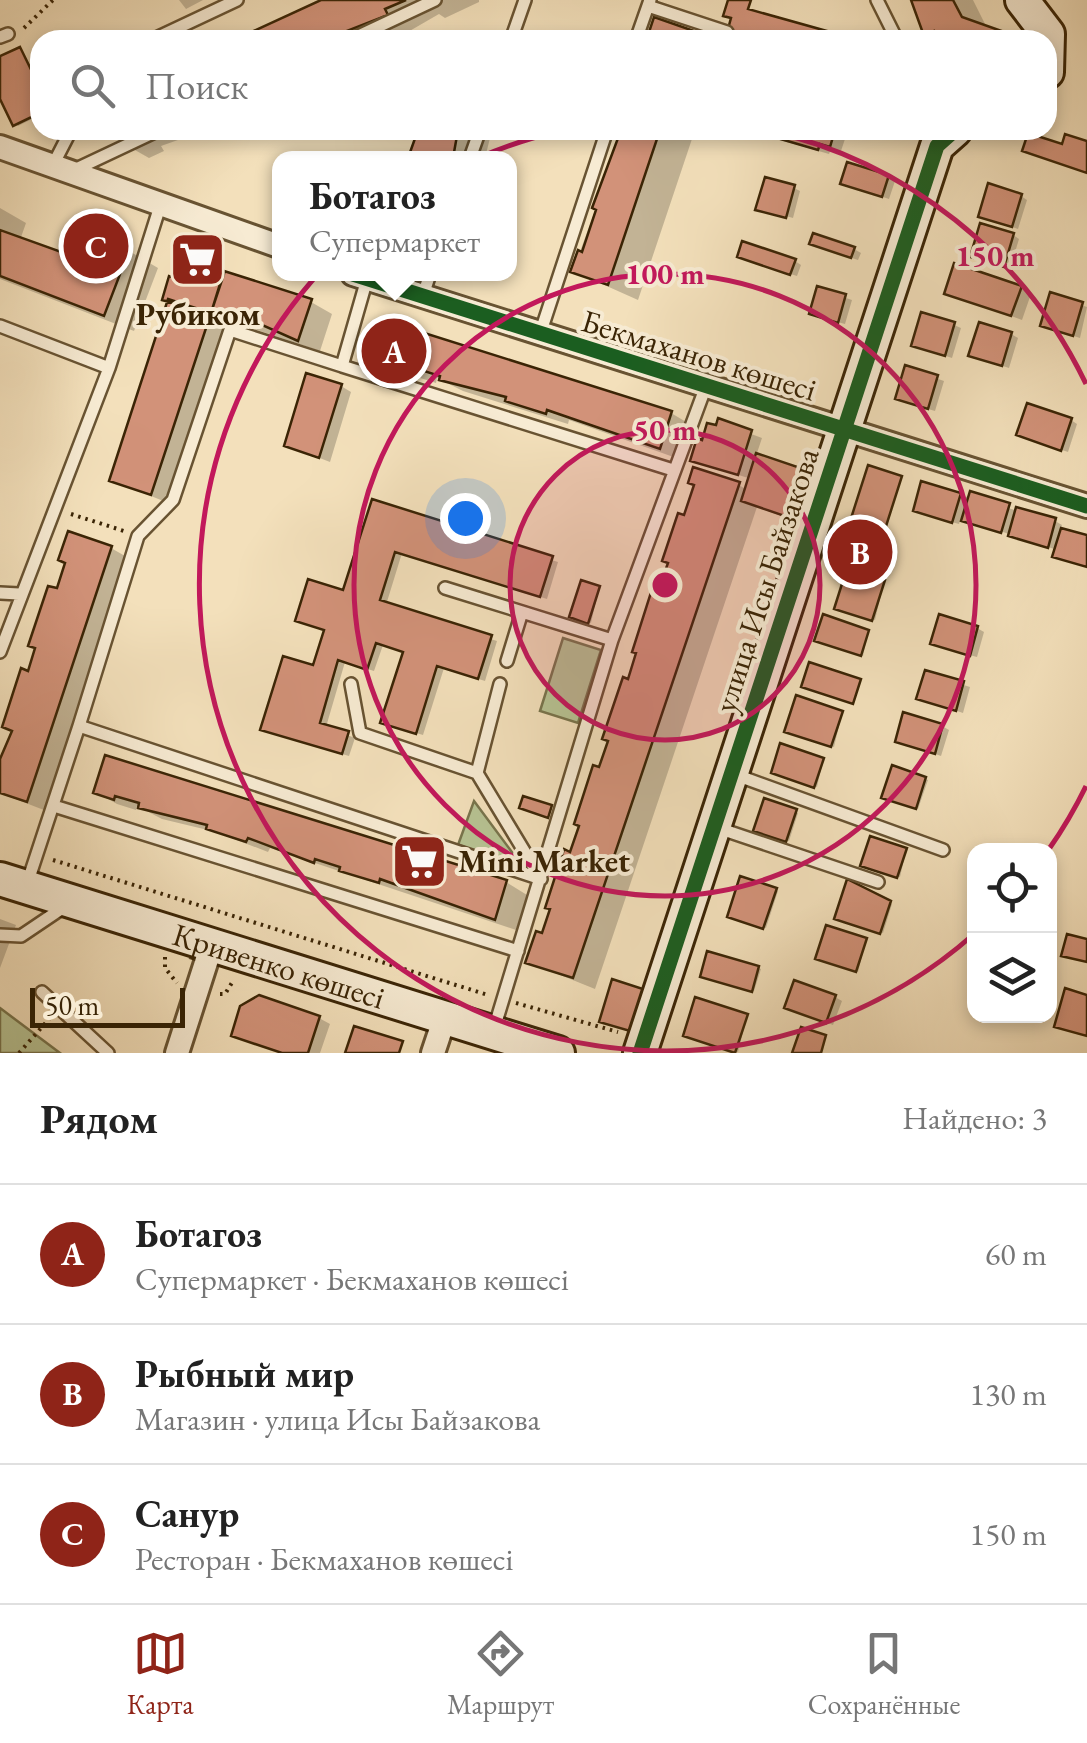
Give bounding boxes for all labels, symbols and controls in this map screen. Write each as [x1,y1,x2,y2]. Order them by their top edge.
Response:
search box [30,30,1057,140]
icon: search [65,58,120,113]
text: Поиск [145,61,248,110]
popup [272,151,517,281]
text: Ботагоз [309,171,436,220]
pin: C [64,208,128,284]
text: Супермаркет [309,220,480,262]
supermarket icon: Рубиком [168,230,228,290]
text: 150 m [956,236,1034,275]
text: 100 m [626,254,704,293]
place label: Рубиком [136,293,261,335]
street label: Бекмаханов көшесі [576,299,822,411]
pin: A [362,314,426,388]
text: 50 m [633,410,697,449]
street label: улица Исы Байзакова [703,442,829,718]
your location [440,493,491,544]
pin: B [828,514,892,590]
centre of rings [647,567,683,603]
supermarket icon: Mini Market [389,831,449,891]
place label: Mini Market [458,840,630,882]
map controls [967,843,1057,1023]
button: locate [967,843,1057,933]
street label: Кривенко көшесі [167,913,390,1019]
button: layers [967,933,1057,1023]
scale bar [30,983,185,1028]
text: 50 m [45,987,99,1023]
text: Рядом [40,1091,158,1146]
text: Найдено: 3 [902,1097,1047,1139]
text: Ботагоз [135,1209,262,1258]
text: A [61,1233,84,1275]
text: 60 m [985,1233,1047,1275]
text: Супермаркет · Бекмаханов көшесі [135,1258,569,1300]
text: Рыбный мир [135,1349,354,1398]
text: B [62,1373,83,1415]
text: 130 m [970,1373,1047,1415]
text: Магазин · улица Исы Байзакова [135,1398,540,1440]
text: Санур [135,1489,239,1538]
text: C [61,1513,84,1555]
text: 150 m [970,1513,1047,1555]
text: Ресторан · Бекмаханов көшесі [135,1538,513,1580]
tab: Карта [127,1626,194,1722]
tab: Маршрут [447,1626,554,1722]
tab: Сохранённые [808,1626,960,1722]

